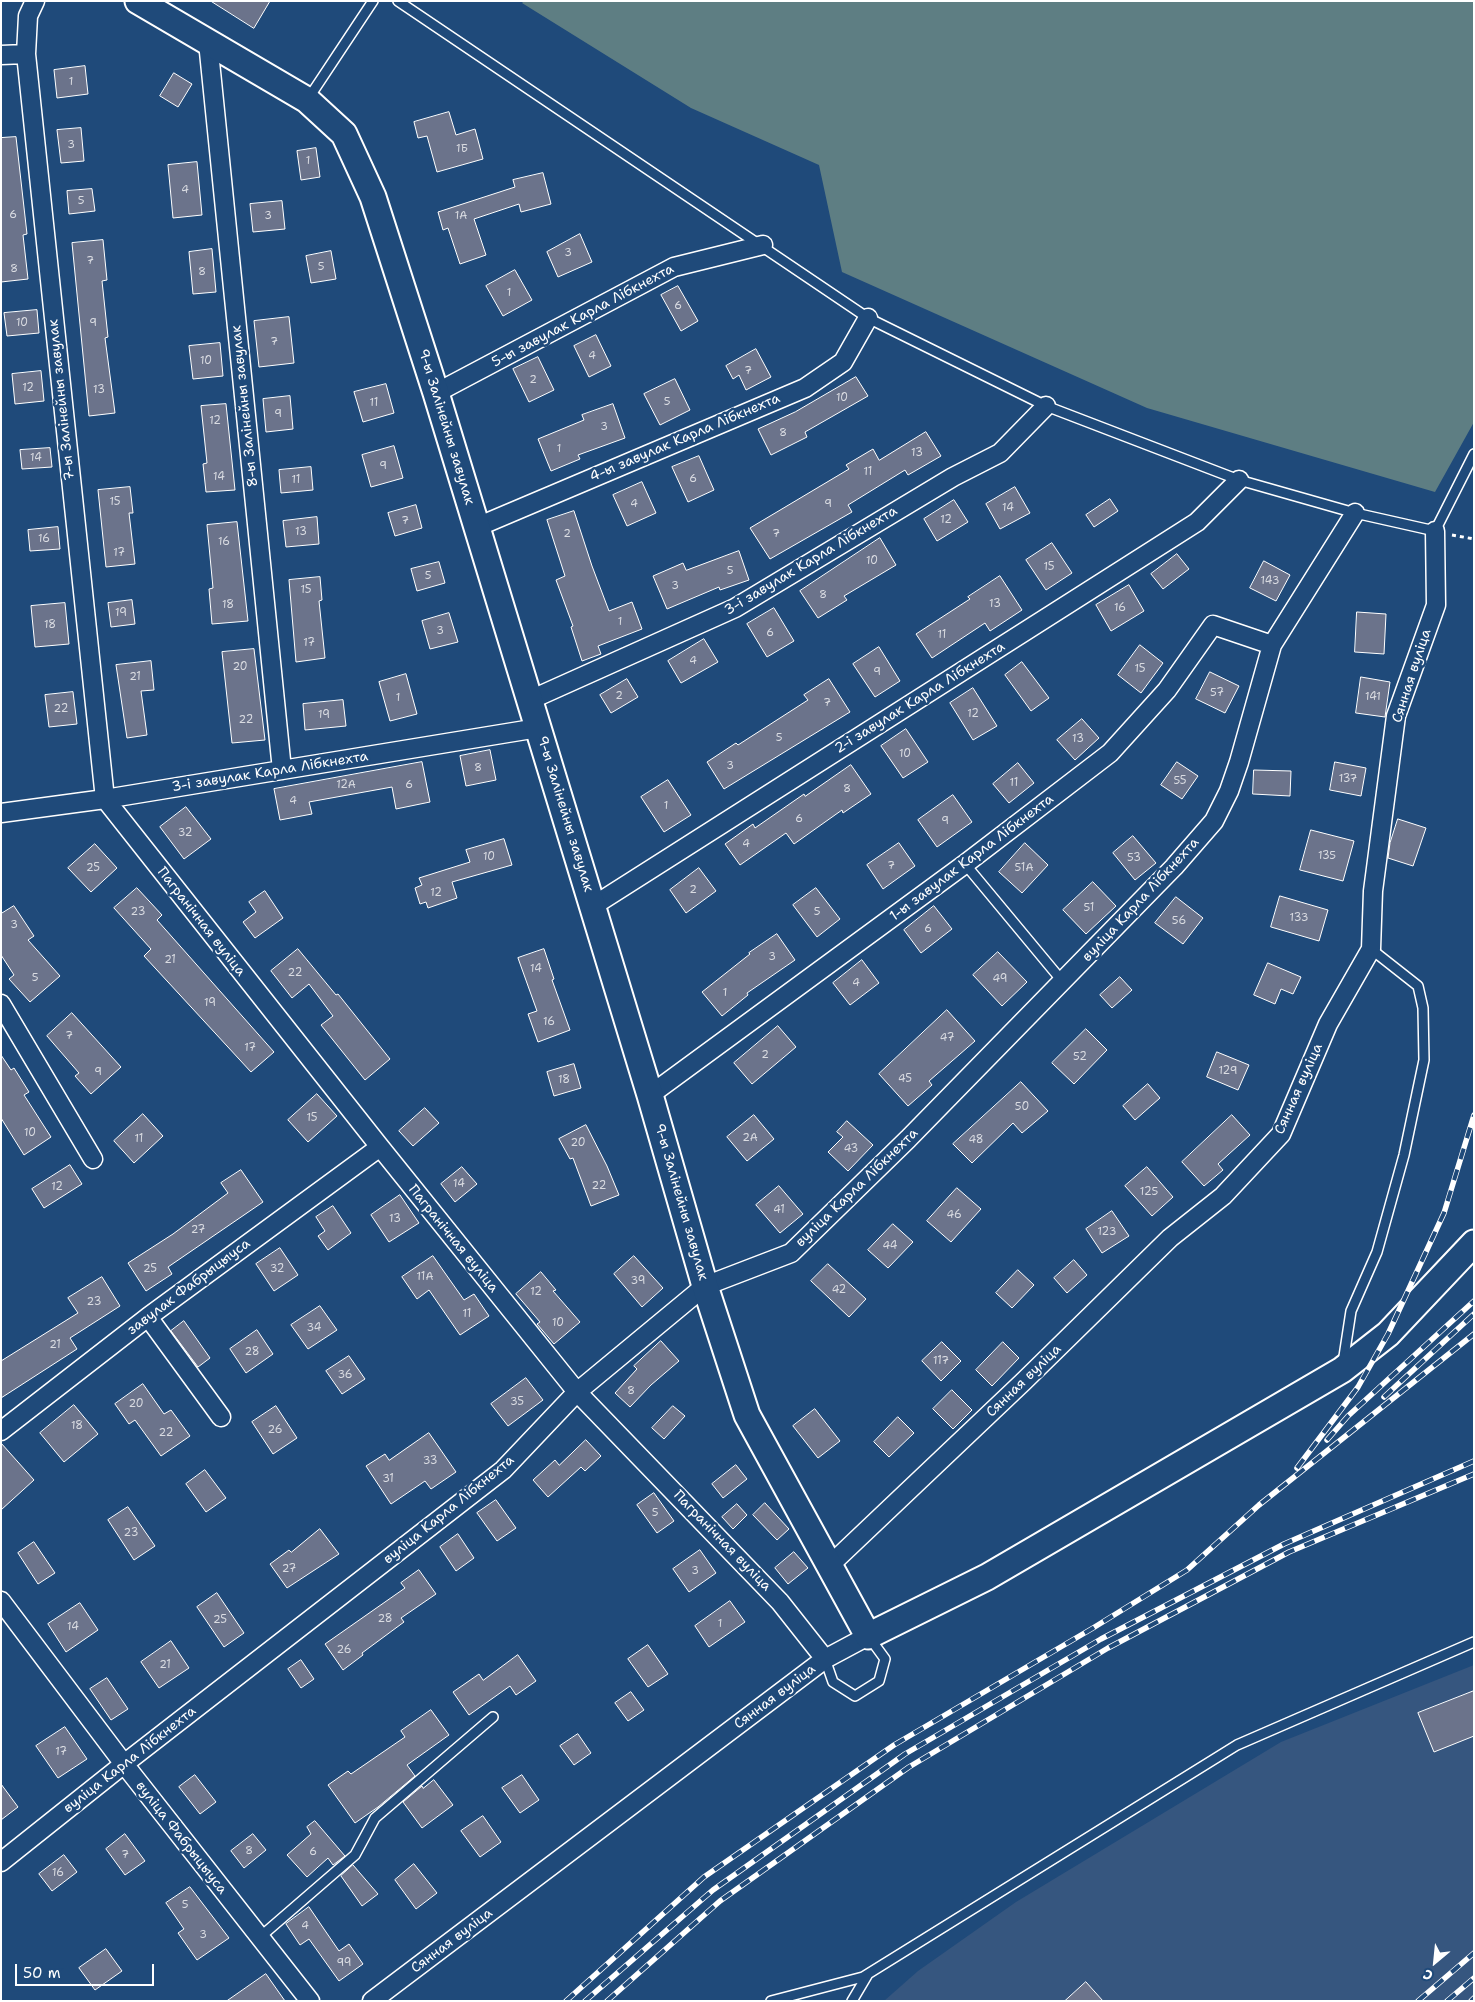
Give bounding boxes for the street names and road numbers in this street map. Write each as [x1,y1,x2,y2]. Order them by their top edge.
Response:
street label: 5-ы завулак Карла Лібкнехта [489,261,677,371]
street label: 7-ы Залінейны завулак [45,318,79,482]
street label: 8-ы Залінейны завулак [228,324,262,488]
street label: 9-ы Залінейны завулак [414,347,478,507]
street label: 4-ы завулак Карла Лібкнехта [587,390,783,486]
street label: 3-і завулак Карла Лібкнехта [722,503,900,619]
street label: Сянная вуліца [1389,627,1435,725]
street label: 2-і завулак Карла Лібкнехта [832,639,1008,757]
street label: 9-ы Залінейны завулак [533,734,597,894]
street label: 3-і завулак Карла Лібкнехта [171,748,369,796]
street label: 1-ы завулак Карла Лібкнехта [887,791,1057,925]
street label: вуліца Карла Лібкнехта [1079,834,1203,966]
street label: Пагранічная вуліца [153,864,249,980]
street label: Сянная вуліца [1271,1041,1327,1137]
street label: 9-ы Залінейны завулак [651,1122,711,1282]
street label: вуліца Карла Лібкнехта [792,1125,922,1251]
street label: Пагранічная вуліца [404,1182,502,1296]
street label: завулак Фабрыцыуса [124,1235,254,1339]
street label: Сянная вуліца [983,1341,1065,1421]
street label: вуліца Карла Лібкнехта [380,1452,518,1568]
street label: Пагранічная вуліца [670,1487,774,1595]
street label: Сянная вуліца [731,1661,819,1733]
street label: вуліца Карла Лібкнехта [60,1703,200,1817]
street label: вуліца Фабрыцыуса [132,1778,230,1898]
street label: Сянная вуліца [408,1905,496,1977]

